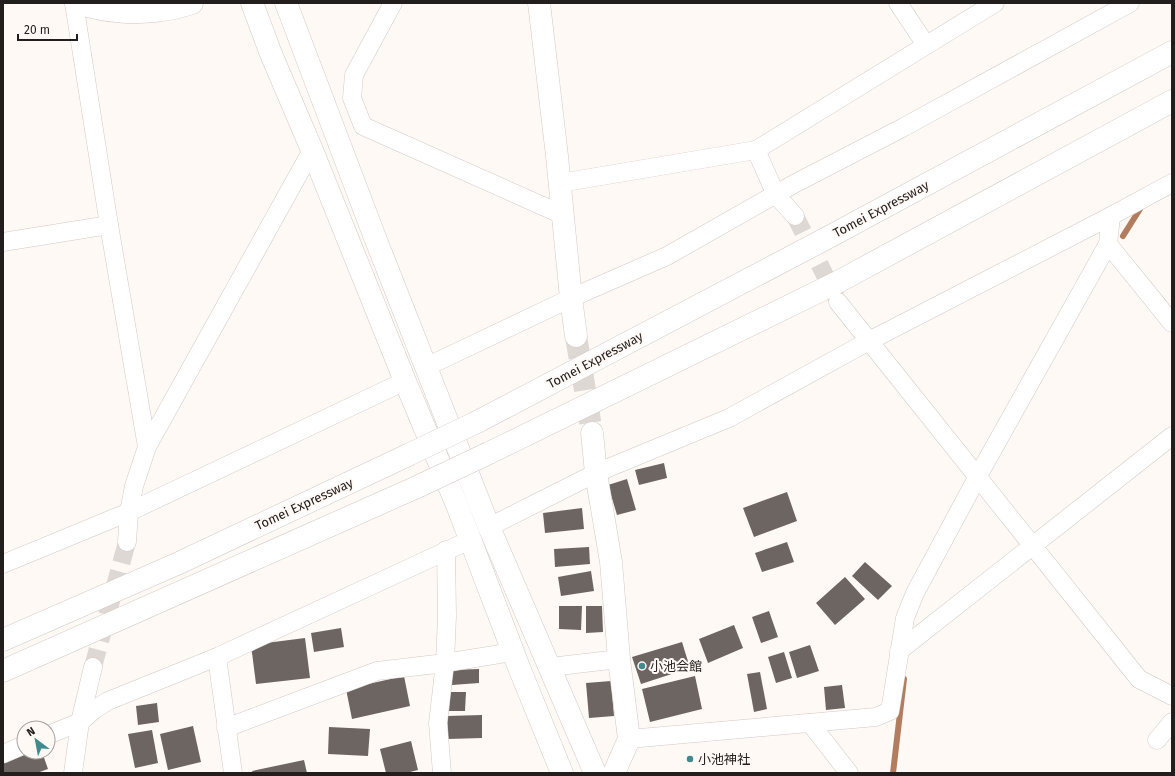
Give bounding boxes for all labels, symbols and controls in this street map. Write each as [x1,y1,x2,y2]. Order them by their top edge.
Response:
scale bar [18,16,77,42]
text: 20 m [24,23,50,37]
street label: Tomei Expressway [831,177,932,241]
street label: Tomei Expressway [545,328,646,392]
street label: Tomei Expressway [253,475,356,533]
place label: 小池会館 [650,659,702,674]
marker: 小池会館 [637,661,647,671]
north arrow [16,720,56,760]
text: N [24,724,38,739]
place label: 小池神社 [698,752,750,767]
marker: 小池神社 [685,754,695,764]

